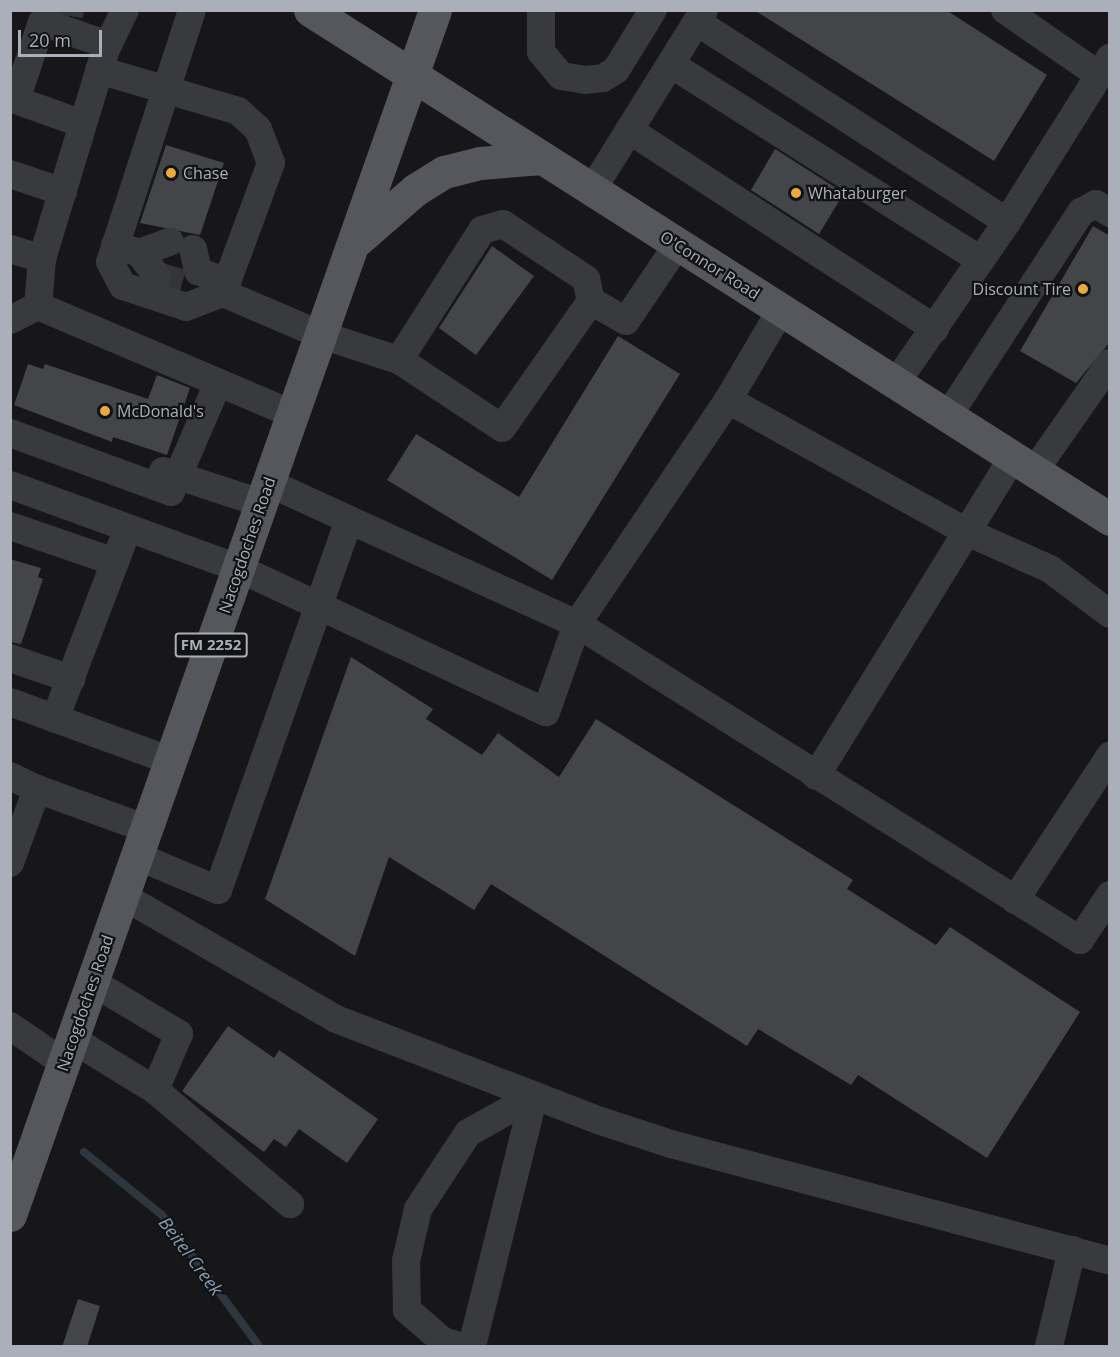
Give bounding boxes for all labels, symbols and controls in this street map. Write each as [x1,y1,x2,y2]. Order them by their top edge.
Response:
scale bar [21,18,105,56]
text: 20 m [29,28,71,52]
place label: Chase [183,163,228,183]
marker: Chase [164,166,178,180]
place label: Whataburger [808,183,906,203]
marker: Whataburger [789,186,803,200]
street label: O'Connor Road [657,227,763,303]
place label: Discount Tire [973,279,1071,299]
marker: Discount Tire [1076,282,1090,296]
place label: McDonald's [117,401,204,421]
marker: McDonald's [98,404,112,418]
street label: Nacogdoches Road [215,474,279,616]
road number: FM 2252 [174,633,248,657]
street label: Nacogdoches Road [53,932,117,1074]
water label: Beitel Creek [154,1212,228,1300]

